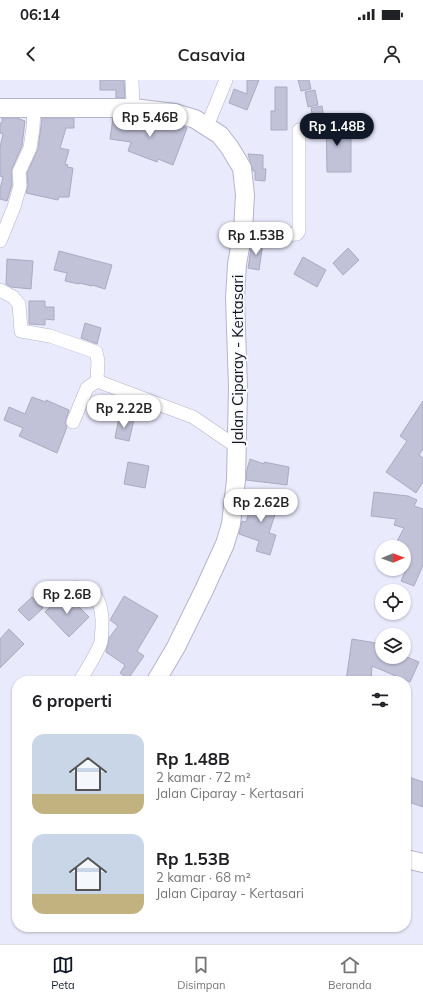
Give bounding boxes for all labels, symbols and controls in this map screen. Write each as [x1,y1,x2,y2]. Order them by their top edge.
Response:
text: 06:14 [20,5,60,24]
icon: back [20,43,42,65]
text: Casavia [178,43,245,66]
icon: person [381,43,403,65]
pin: Rp 5.46B [109,104,191,138]
text: Rp 5.46B [122,109,178,125]
pin: Rp 1.48B [296,113,378,147]
text: Rp 1.48B [309,118,365,134]
pin: Rp 1.53B [215,222,297,256]
text: Rp 1.53B [228,227,284,243]
street label: Jalan Ciparay - Kertasari [228,275,247,445]
pin: Rp 2.22B [83,395,165,429]
text: Rp 2.22B [96,400,152,416]
pin: Rp 2.62B [220,489,302,523]
text: Rp 2.62B [233,494,289,510]
north arrow [375,540,411,576]
map controls [375,540,411,664]
pin: Rp 2.6B [30,581,104,615]
button: locate [375,584,411,620]
text: Rp 2.6B [43,586,91,602]
button: layers [375,628,411,664]
icon: filters [369,689,391,711]
text: 6 properti [32,690,112,711]
text: Rp 1.48B [156,748,230,769]
icon: home [64,750,112,798]
text: 2 kamar · 72 m² [156,769,251,785]
text: Jalan Ciparay - Kertasari [156,785,304,801]
text: Rp 1.53B [156,848,230,869]
icon: home [64,850,112,898]
text: 2 kamar · 68 m² [156,869,251,885]
text: Jalan Ciparay - Kertasari [156,885,304,901]
tab: Peta [51,954,75,992]
tab: Disimpan [177,954,225,992]
tab: Beranda [328,954,372,992]

